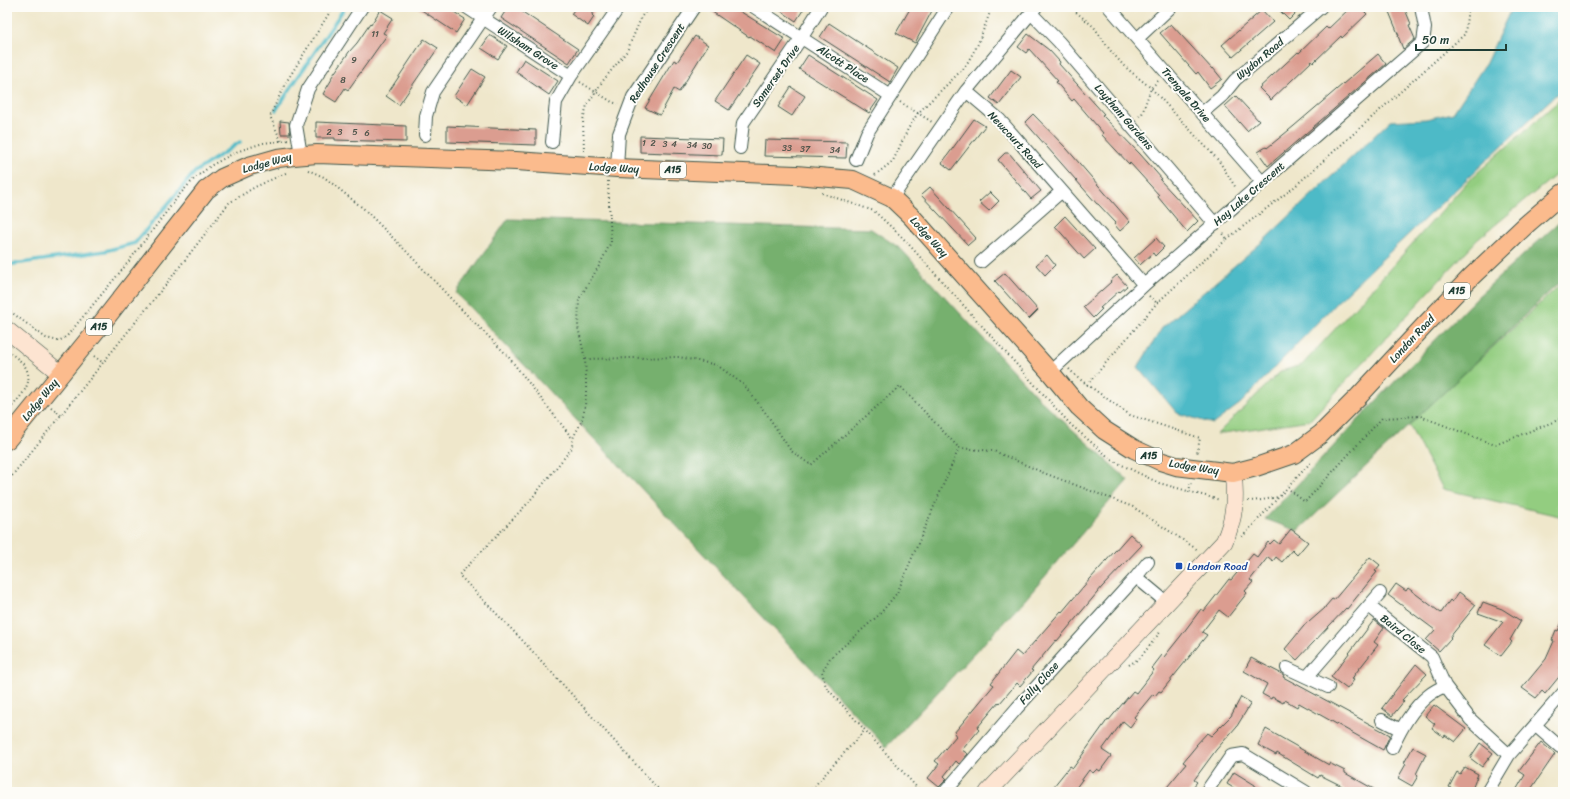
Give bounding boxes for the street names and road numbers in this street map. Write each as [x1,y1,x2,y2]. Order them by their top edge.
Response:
street label: Redhouse Crescent [624,19,690,107]
street label: Wilsham Grove [494,21,563,75]
street label: Wydon Road [1232,32,1289,85]
street label: Alcott Place [812,39,874,89]
street label: Somerset Drive [747,40,805,112]
street label: Trengale Drive [1156,63,1216,127]
street label: Laytham Gardens [1090,79,1159,155]
street label: Newcourt Road [983,107,1048,174]
street label: Lodge Way [240,147,294,179]
street label: Lodge Way [588,157,640,179]
street label: Hay Lake Crescent [1209,157,1289,231]
road number: A15 [660,162,686,178]
street label: Lodge Way [905,212,953,262]
road number: A15 [1444,283,1470,299]
street label: London Road [1385,310,1440,368]
road number: A15 [86,319,112,335]
street label: Lodge Way [17,374,63,426]
road number: A15 [1136,448,1162,464]
street label: Lodge Way [1168,454,1221,480]
street label: Baird Close [1376,609,1431,659]
street label: Folly Close [1014,657,1064,709]

